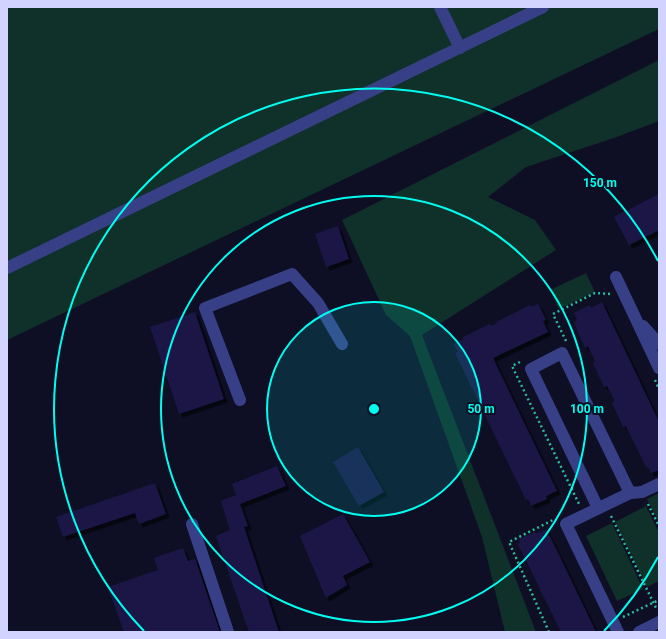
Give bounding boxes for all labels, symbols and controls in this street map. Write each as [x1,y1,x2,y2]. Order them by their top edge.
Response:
text: 150 m [583,176,617,190]
centre of rings [367,402,381,416]
text: 50 m [467,402,495,416]
text: 100 m [570,402,604,416]

